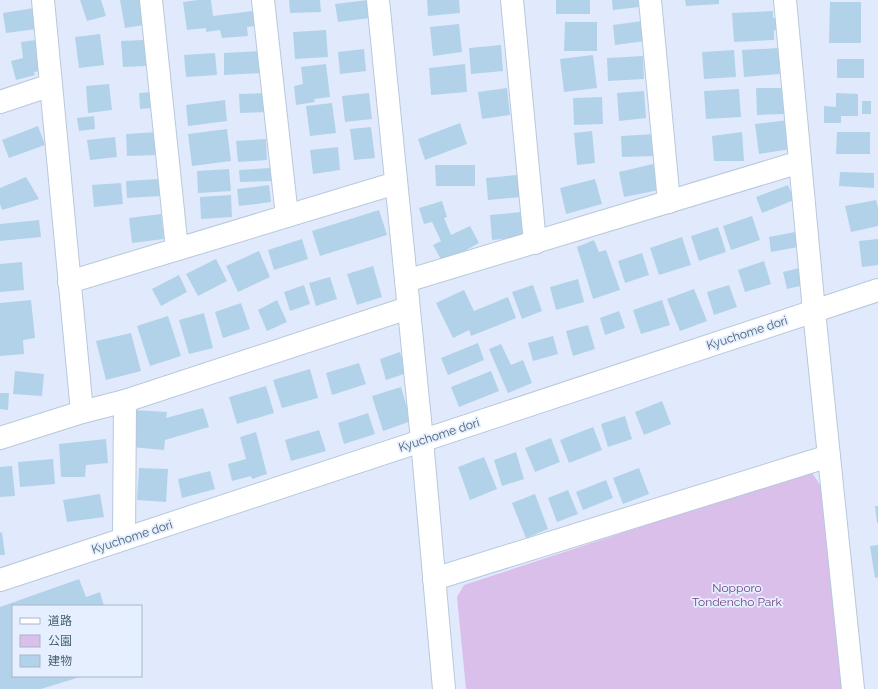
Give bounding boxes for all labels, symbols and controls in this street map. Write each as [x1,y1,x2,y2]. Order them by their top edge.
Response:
street label: Kyuchome dori [705,313,789,353]
street label: Kyuchome dori [397,415,481,455]
street label: Kyuchome dori [90,517,174,557]
park label: Nopporo Tondencho Park [692,581,783,609]
legend [12,605,142,677]
text: 道路 [48,614,72,628]
text: 公園 [48,634,72,648]
text: 建物 [48,654,72,668]

